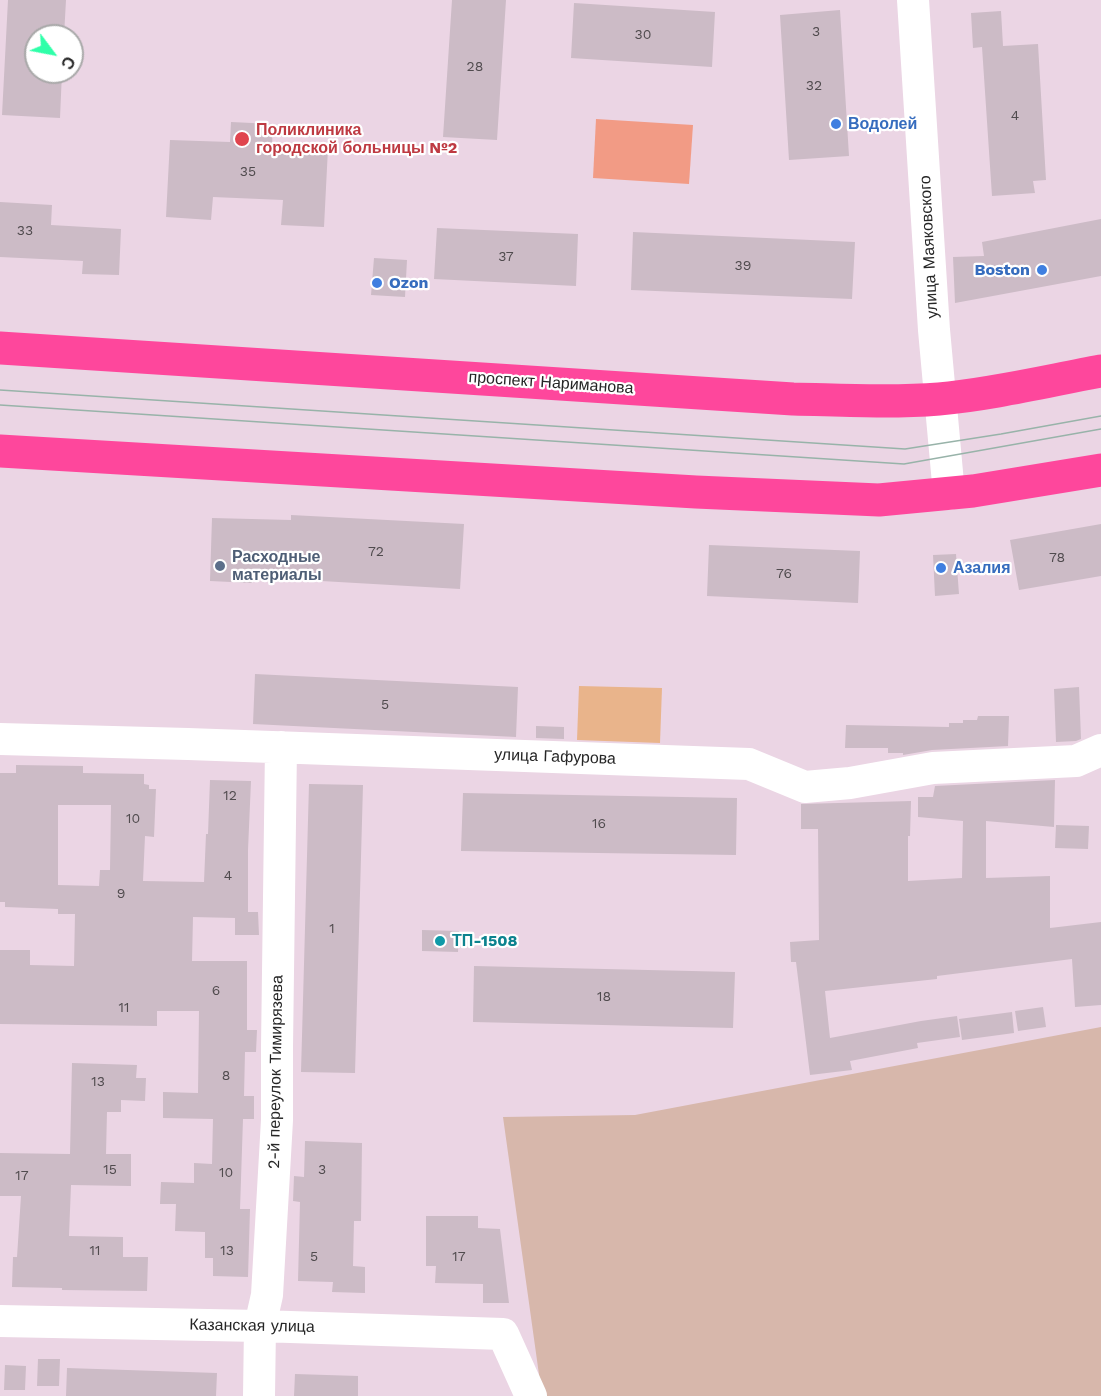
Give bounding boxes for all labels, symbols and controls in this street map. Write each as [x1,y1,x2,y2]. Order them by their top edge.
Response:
north arrow [24,24,84,84]
house number: 3 [812,24,820,40]
house number: 30 [635,27,651,43]
text: С [57,53,79,73]
house number: 28 [467,59,483,75]
house number: 32 [806,78,822,94]
house number: 4 [1011,108,1019,124]
place label: Водолей [848,114,917,134]
marker: Водолей [829,117,843,131]
place label: Поликлиника городской больницы №2 [256,120,457,158]
marker: Поликлиника городской больницы №2 [233,130,251,148]
house number: 35 [240,164,256,180]
street label: улица Маяковского [916,175,942,319]
house number: 33 [17,223,33,239]
house number: 37 [498,249,514,265]
house number: 39 [735,258,751,274]
place label: Boston [974,260,1030,280]
marker: Boston [1035,263,1049,277]
place label: Ozon [389,273,428,293]
marker: Ozon [370,276,384,290]
street label: проспект Нариманова [468,368,634,398]
house number: 72 [368,544,384,560]
place label: Расходные материалы [232,547,322,585]
house number: 78 [1049,550,1065,566]
place label: Азалия [953,558,1011,578]
marker: Расходные материалы [213,559,227,573]
marker: Азалия [934,561,948,575]
house number: 76 [776,566,792,582]
house number: 5 [381,697,389,713]
street label: улица Гафурова [494,745,616,769]
house number: 12 [223,788,237,804]
house number: 10 [126,811,140,827]
house number: 16 [592,816,606,832]
house number: 4 [224,868,232,884]
house number: 9 [117,886,125,902]
house number: 1 [329,921,335,937]
place label: ТП-1508 [452,931,518,951]
marker: ТП-1508 [433,934,447,948]
street label: 2-й переулок Тимирязева [265,975,287,1169]
house number: 6 [212,983,220,999]
house number: 18 [597,989,611,1005]
house number: 11 [119,1000,129,1016]
house number: 8 [222,1068,230,1084]
house number: 13 [91,1074,105,1090]
house number: 15 [103,1162,117,1178]
house number: 3 [318,1162,326,1178]
house number: 10 [219,1165,233,1181]
house number: 17 [15,1168,29,1184]
house number: 11 [90,1243,100,1259]
house number: 13 [220,1243,234,1259]
house number: 5 [310,1249,318,1265]
house number: 17 [452,1249,466,1265]
street label: Казанская улица [189,1315,315,1337]

